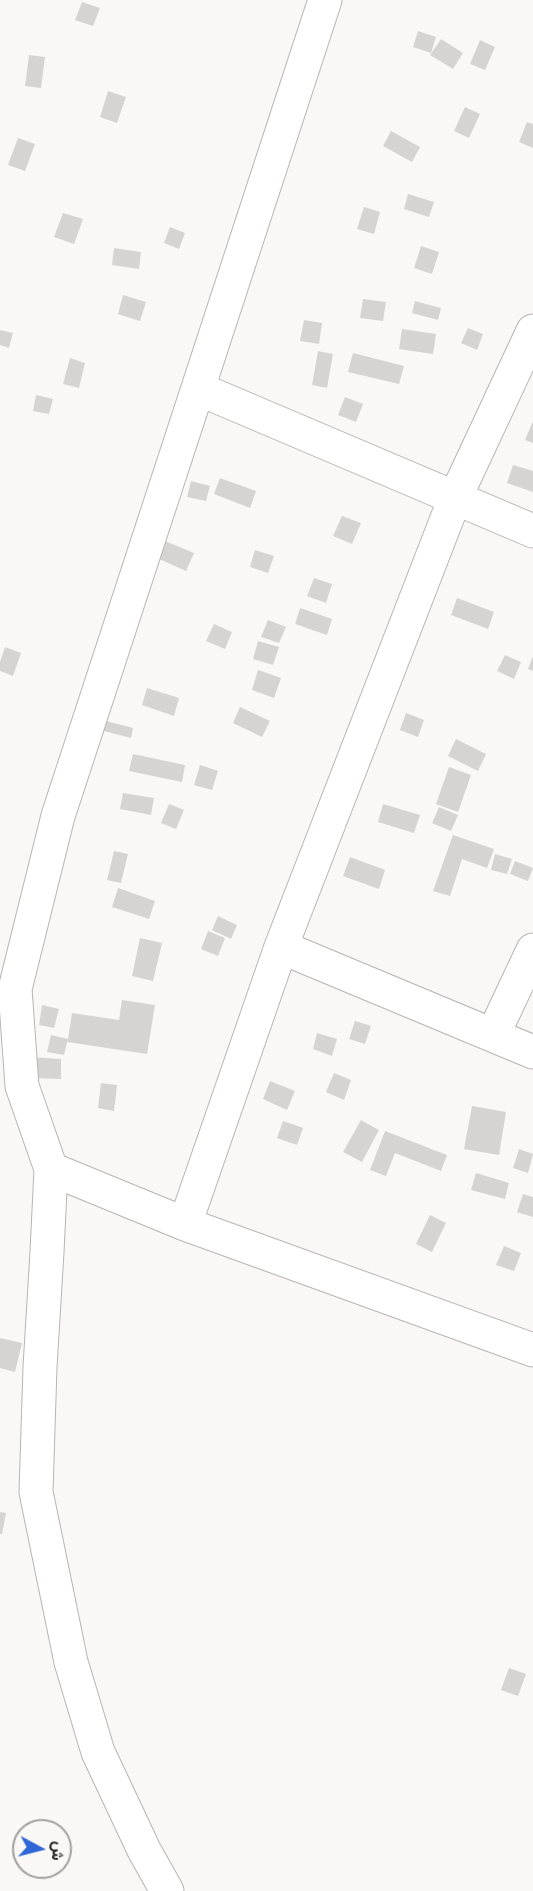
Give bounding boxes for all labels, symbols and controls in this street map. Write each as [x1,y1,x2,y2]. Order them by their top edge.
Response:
north arrow [12,1819,72,1879]
text: ش [48,1840,69,1862]

